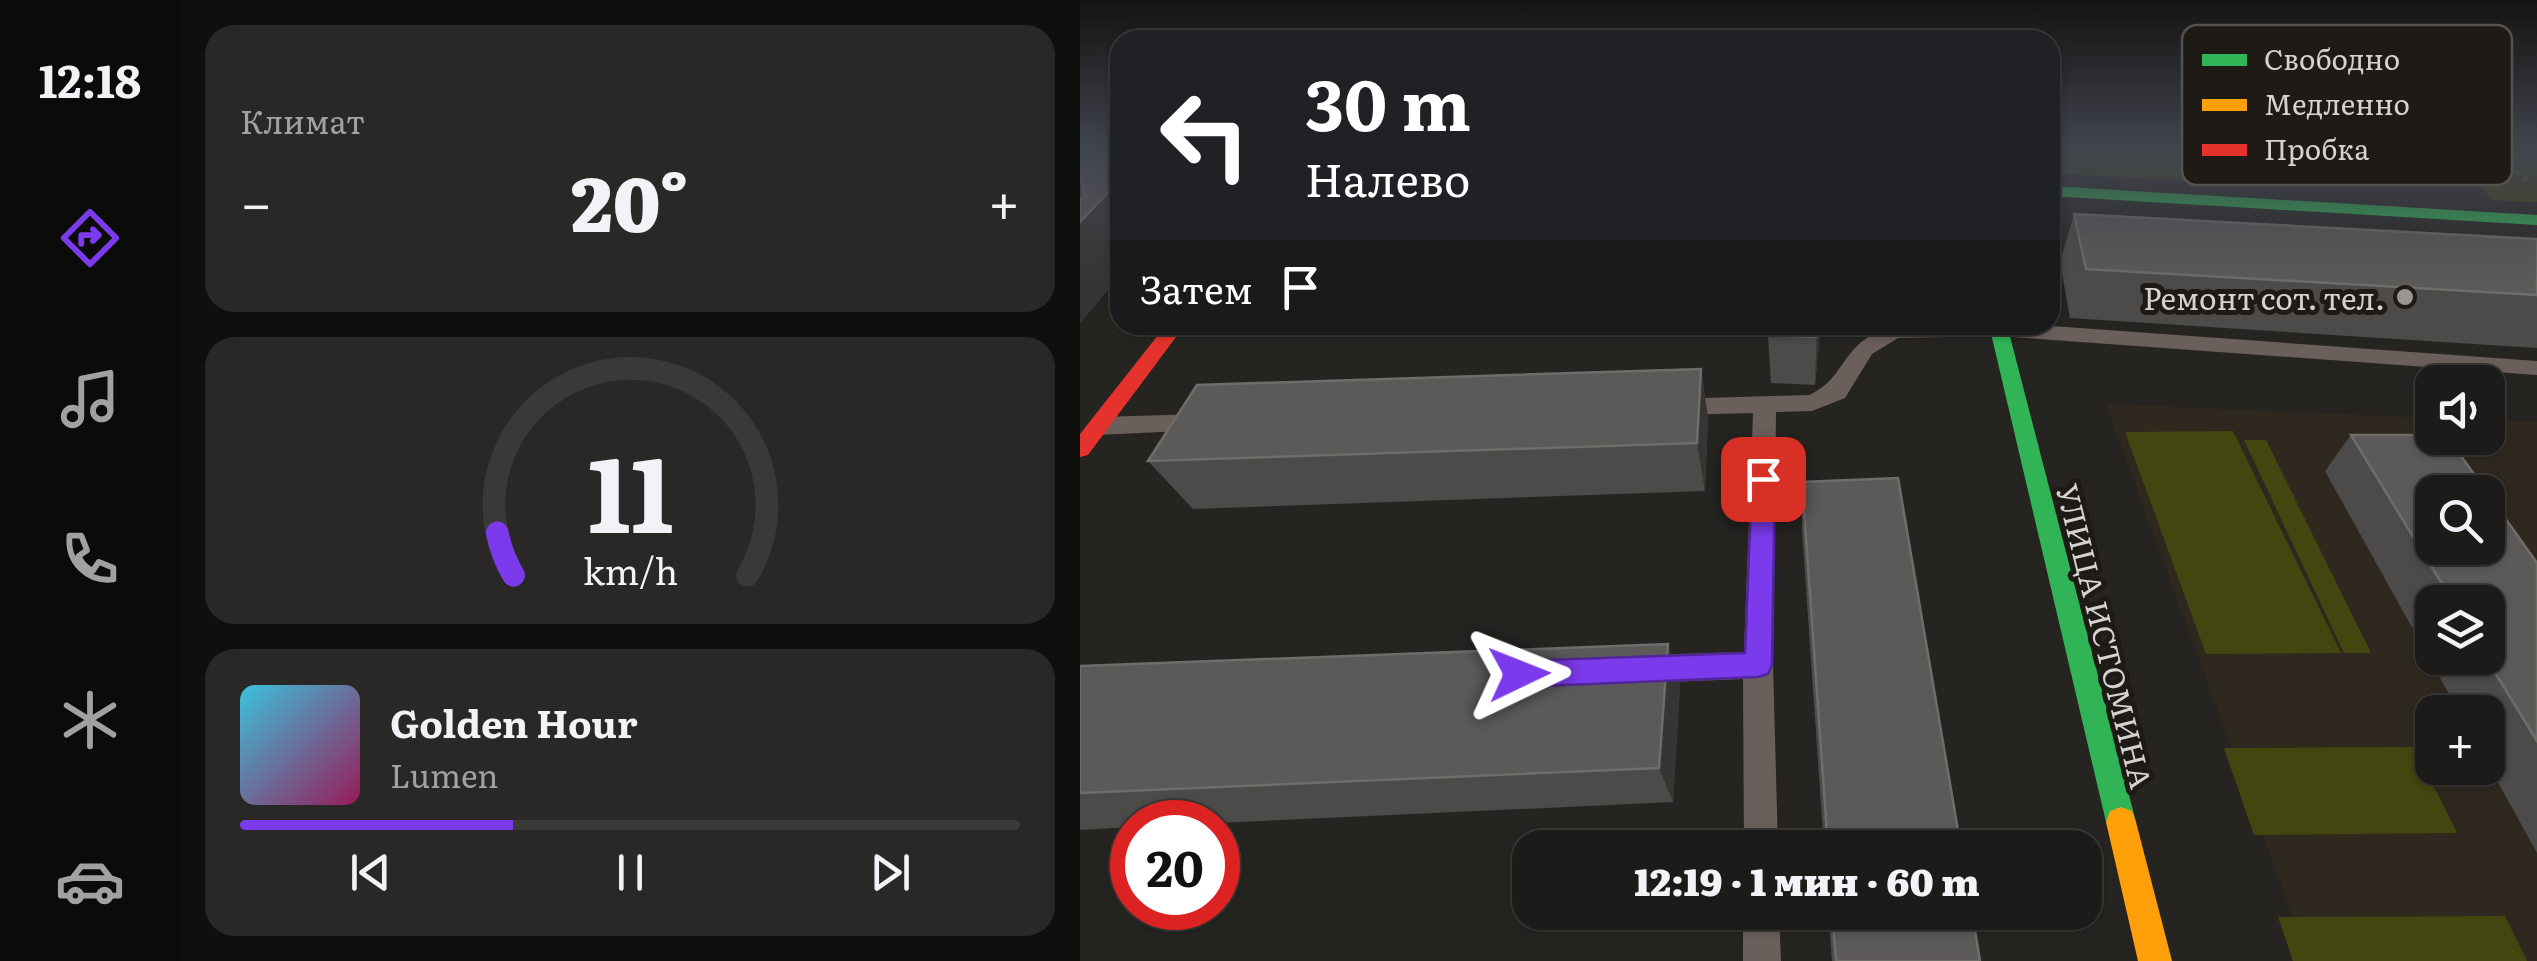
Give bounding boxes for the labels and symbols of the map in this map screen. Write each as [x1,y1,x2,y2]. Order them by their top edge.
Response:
legend [2182,25,2512,185]
text: Свободно [2264,37,2400,79]
text: Медленно [2264,82,2410,124]
text: Пробка [2264,127,2369,169]
place label: Ремонт сот. тел. [2143,275,2385,319]
marker: Ремонт сот. тел. [2394,286,2416,308]
pin [1721,437,1806,522]
street label: УЛИЦА ИСТОМИНА [2047,479,2165,793]
position arrow [1467,622,1571,726]
speed limit sign: 20 [1110,800,1240,930]

